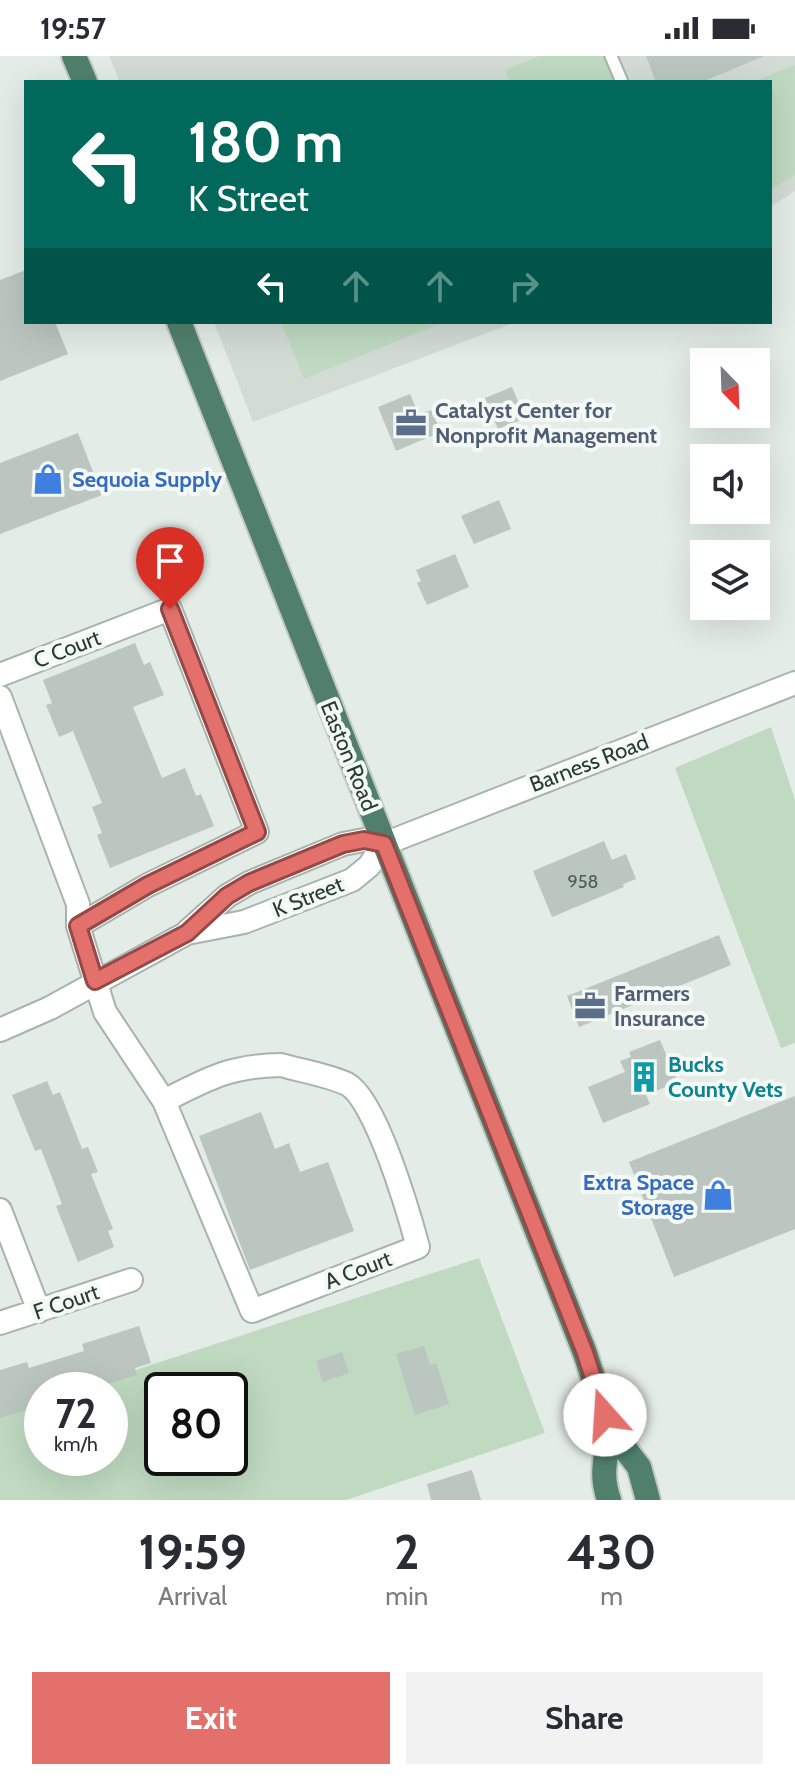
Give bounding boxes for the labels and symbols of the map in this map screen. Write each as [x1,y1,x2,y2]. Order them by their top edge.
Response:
north arrow [690,348,770,428]
place label: Catalyst Center for Nonprofit Management [435,397,657,449]
office icon: Catalyst Center for Nonprofit Management [394,406,428,440]
shop icon: Sequoia Supply [31,462,65,496]
place label: Sequoia Supply [72,466,222,493]
pin [136,527,204,609]
street label: C Court [30,624,105,674]
street label: Easton Road [315,697,383,815]
street label: Barness Road [526,728,652,798]
street label: K Street [269,870,348,923]
house number: 958 [568,871,598,893]
place label: Farmers Insurance [614,980,705,1032]
office icon: Farmers Insurance [573,989,607,1023]
place label: Bucks County Vets [668,1051,783,1103]
building icon: Bucks County Vets [627,1060,661,1094]
place label: Extra Space Storage [583,1169,694,1221]
shop icon: Extra Space Storage [701,1178,735,1212]
street label: A Court [321,1245,396,1295]
street label: F Court [30,1278,103,1326]
speed limit sign: 80 [144,1372,248,1476]
position arrow [563,1373,647,1457]

